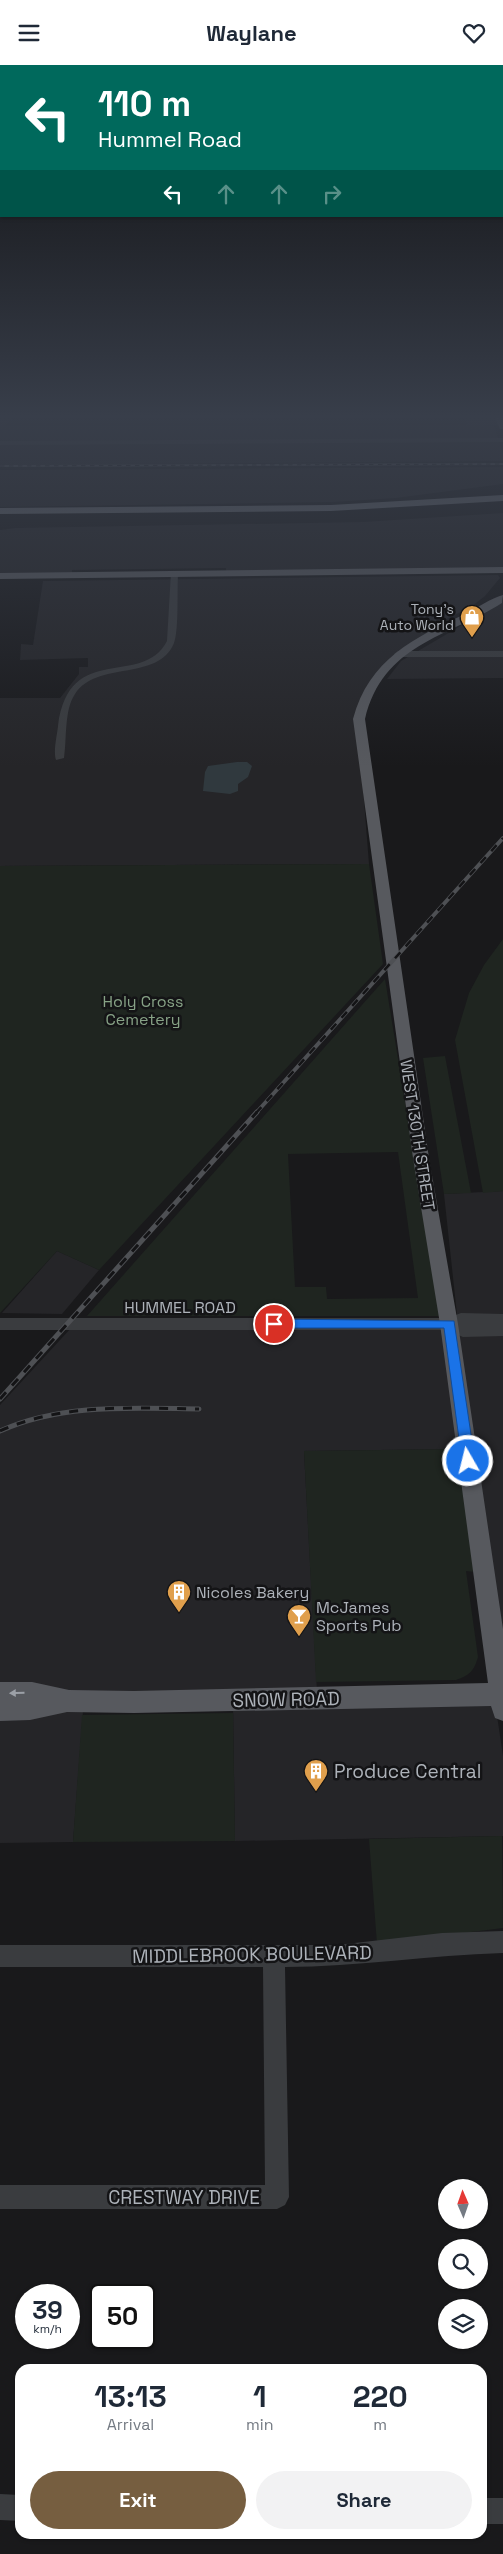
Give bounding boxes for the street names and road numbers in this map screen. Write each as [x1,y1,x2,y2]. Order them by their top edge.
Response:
street label: WEST 130TH STREET [395,1058,440,1212]
street label: HUMMEL ROAD [124,1297,236,1318]
street label: SNOW ROAD [232,1686,340,1713]
street label: MIDDLEBROOK BOULEVARD [132,1940,372,1969]
street label: CRESTWAY DRIVE [108,2185,260,2210]

